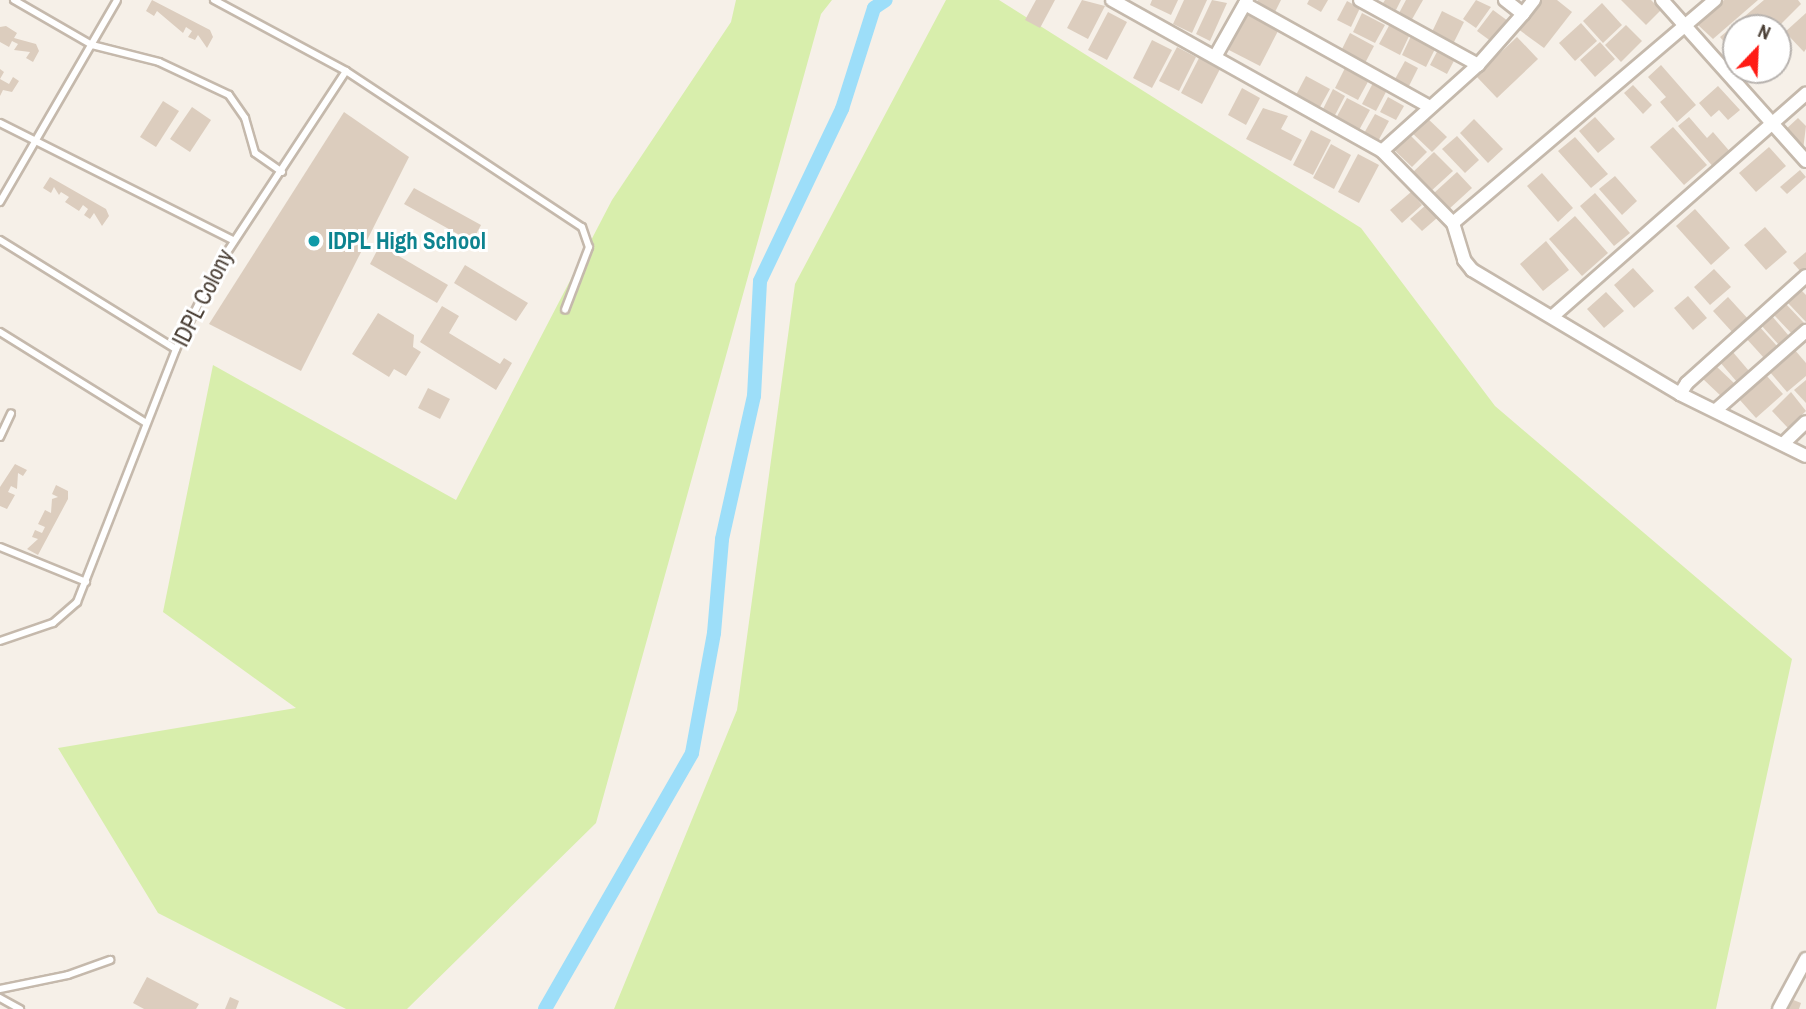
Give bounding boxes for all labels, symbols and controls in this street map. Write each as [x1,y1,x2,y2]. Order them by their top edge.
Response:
north arrow [1722,14,1792,84]
text: N [1754,17,1775,46]
place label: IDPL High School [328,227,486,255]
marker: IDPL High School [306,233,322,249]
street label: IDPL Colony [167,245,239,351]

